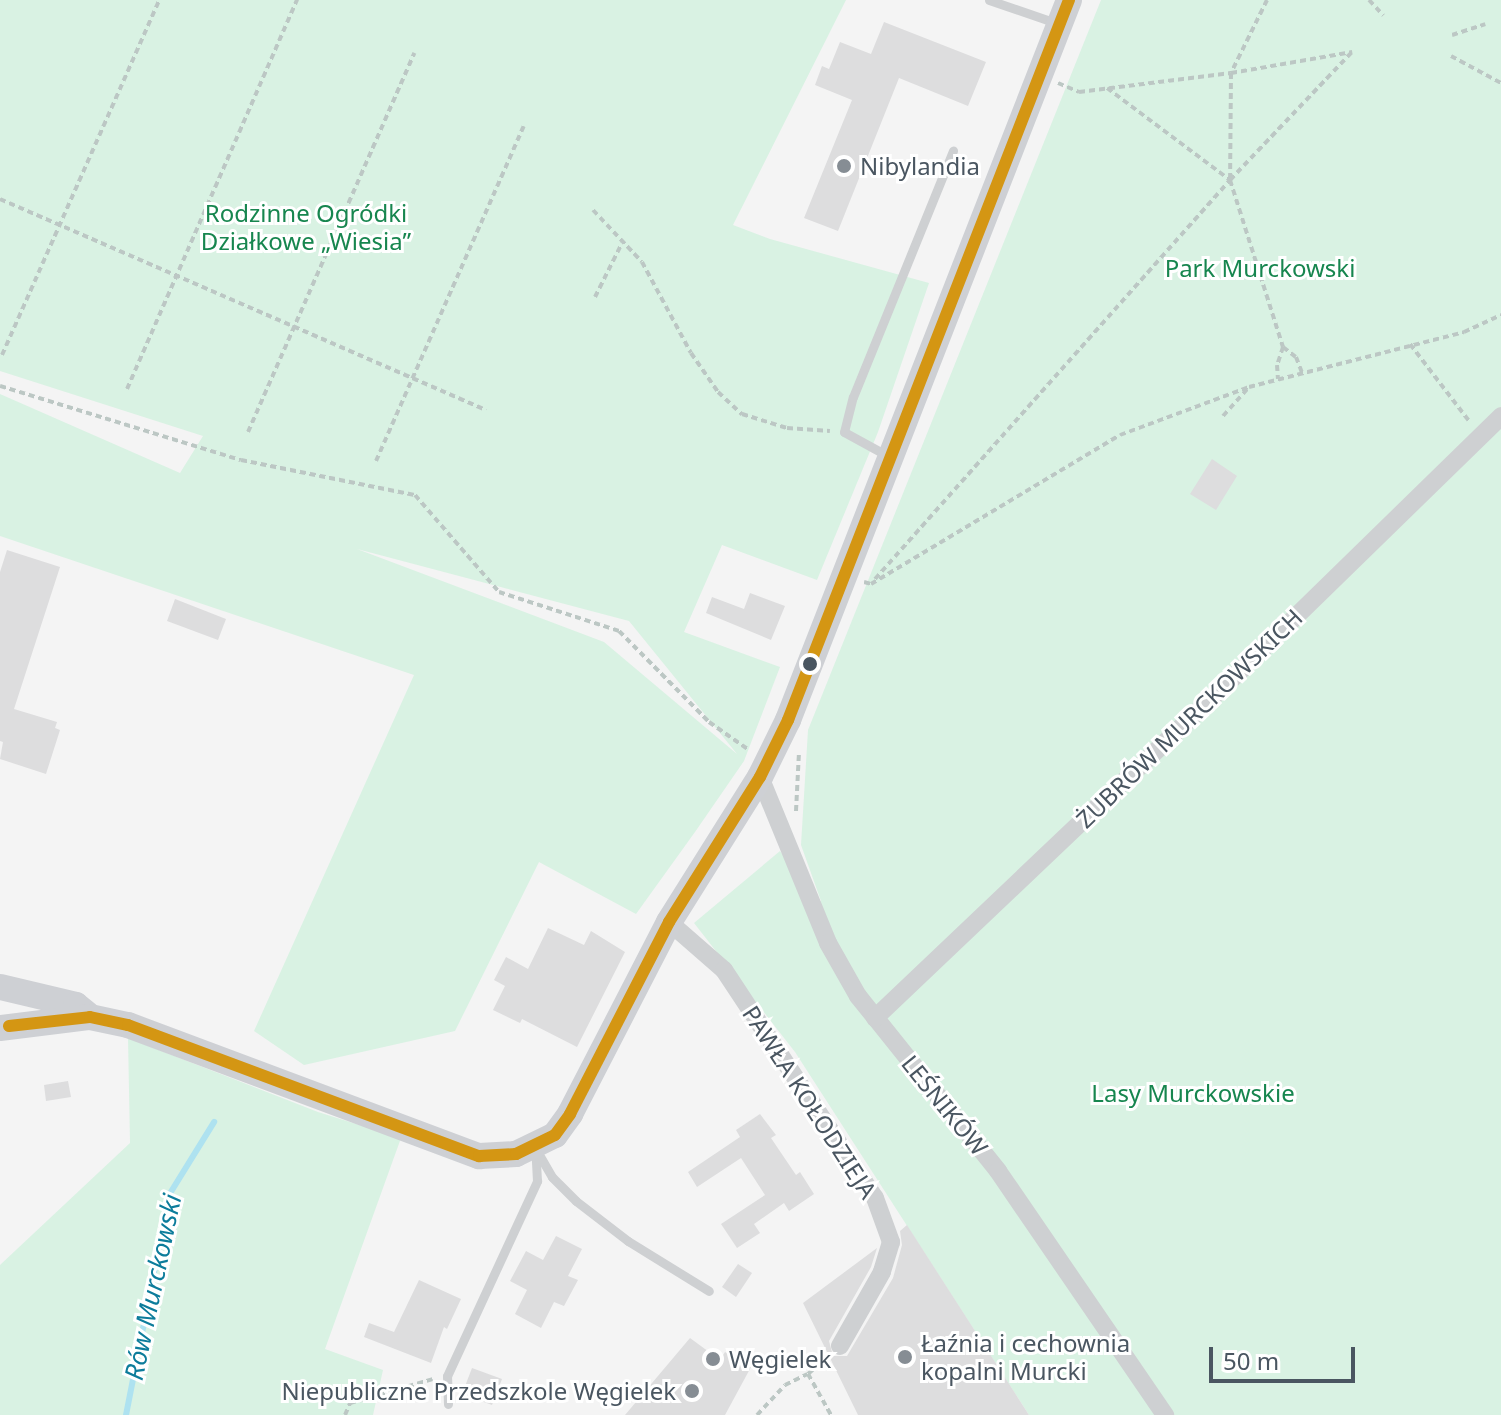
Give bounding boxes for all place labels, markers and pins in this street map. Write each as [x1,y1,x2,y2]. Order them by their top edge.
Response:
place label: Nibylandia [860,152,980,180]
marker: Nibylandia [835,157,853,175]
unlabelled marker [802,656,818,672]
place label: Łaźnia i cechownia kopalni Murcki [921,1329,1130,1385]
place label: Węgielek [729,1345,831,1373]
marker: Łaźnia i cechownia kopalni Murcki [896,1348,914,1366]
marker: Węgielek [704,1350,722,1368]
place label: Niepubliczne Przedszkole Węgielek [281,1377,676,1405]
marker: Niepubliczne Przedszkole Węgielek [683,1382,701,1400]

